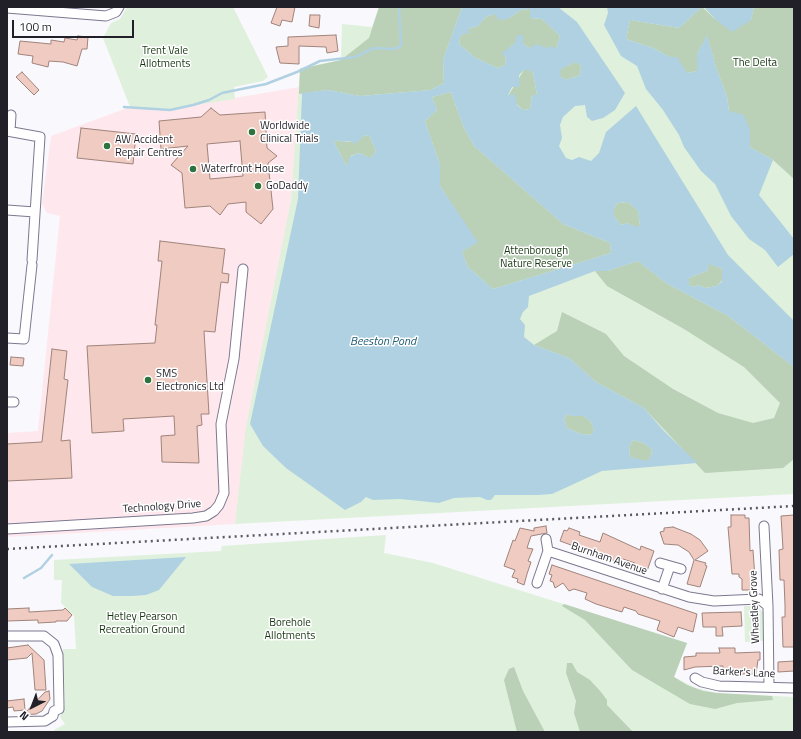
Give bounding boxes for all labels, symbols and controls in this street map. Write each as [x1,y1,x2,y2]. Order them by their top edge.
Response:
scale bar [14,12,136,38]
text: 100 m [19,17,52,36]
park label: Trent Vale Allotments [140,44,190,70]
park label: The Delta [733,56,777,70]
place label: Worldwide Clinical Trials [260,119,319,145]
marker: Worldwide Clinical Trials [247,127,257,137]
place label: AW Accident Repair Centres [115,133,183,159]
marker: AW Accident Repair Centres [102,141,112,151]
place label: Waterfront House [201,162,284,176]
marker: Waterfront House [188,164,198,174]
place label: GoDaddy [266,179,308,193]
marker: GoDaddy [253,181,263,191]
park label: Attenborough Nature Reserve [500,244,572,270]
water label: Beeston Pond [350,335,416,349]
place label: SMS Electronics Ltd [156,367,224,393]
marker: SMS Electronics Ltd [143,375,153,385]
street label: Technology Drive [122,498,202,516]
street label: Burnham Avenue [569,540,649,578]
street label: Wheatley Grove [747,570,763,644]
park label: Hetley Pearson Recreation Ground [99,610,185,636]
park label: Borehole Allotments [265,616,315,642]
street label: Barker's Lane [712,665,776,681]
north arrow [12,687,52,727]
text: N [16,707,32,724]

